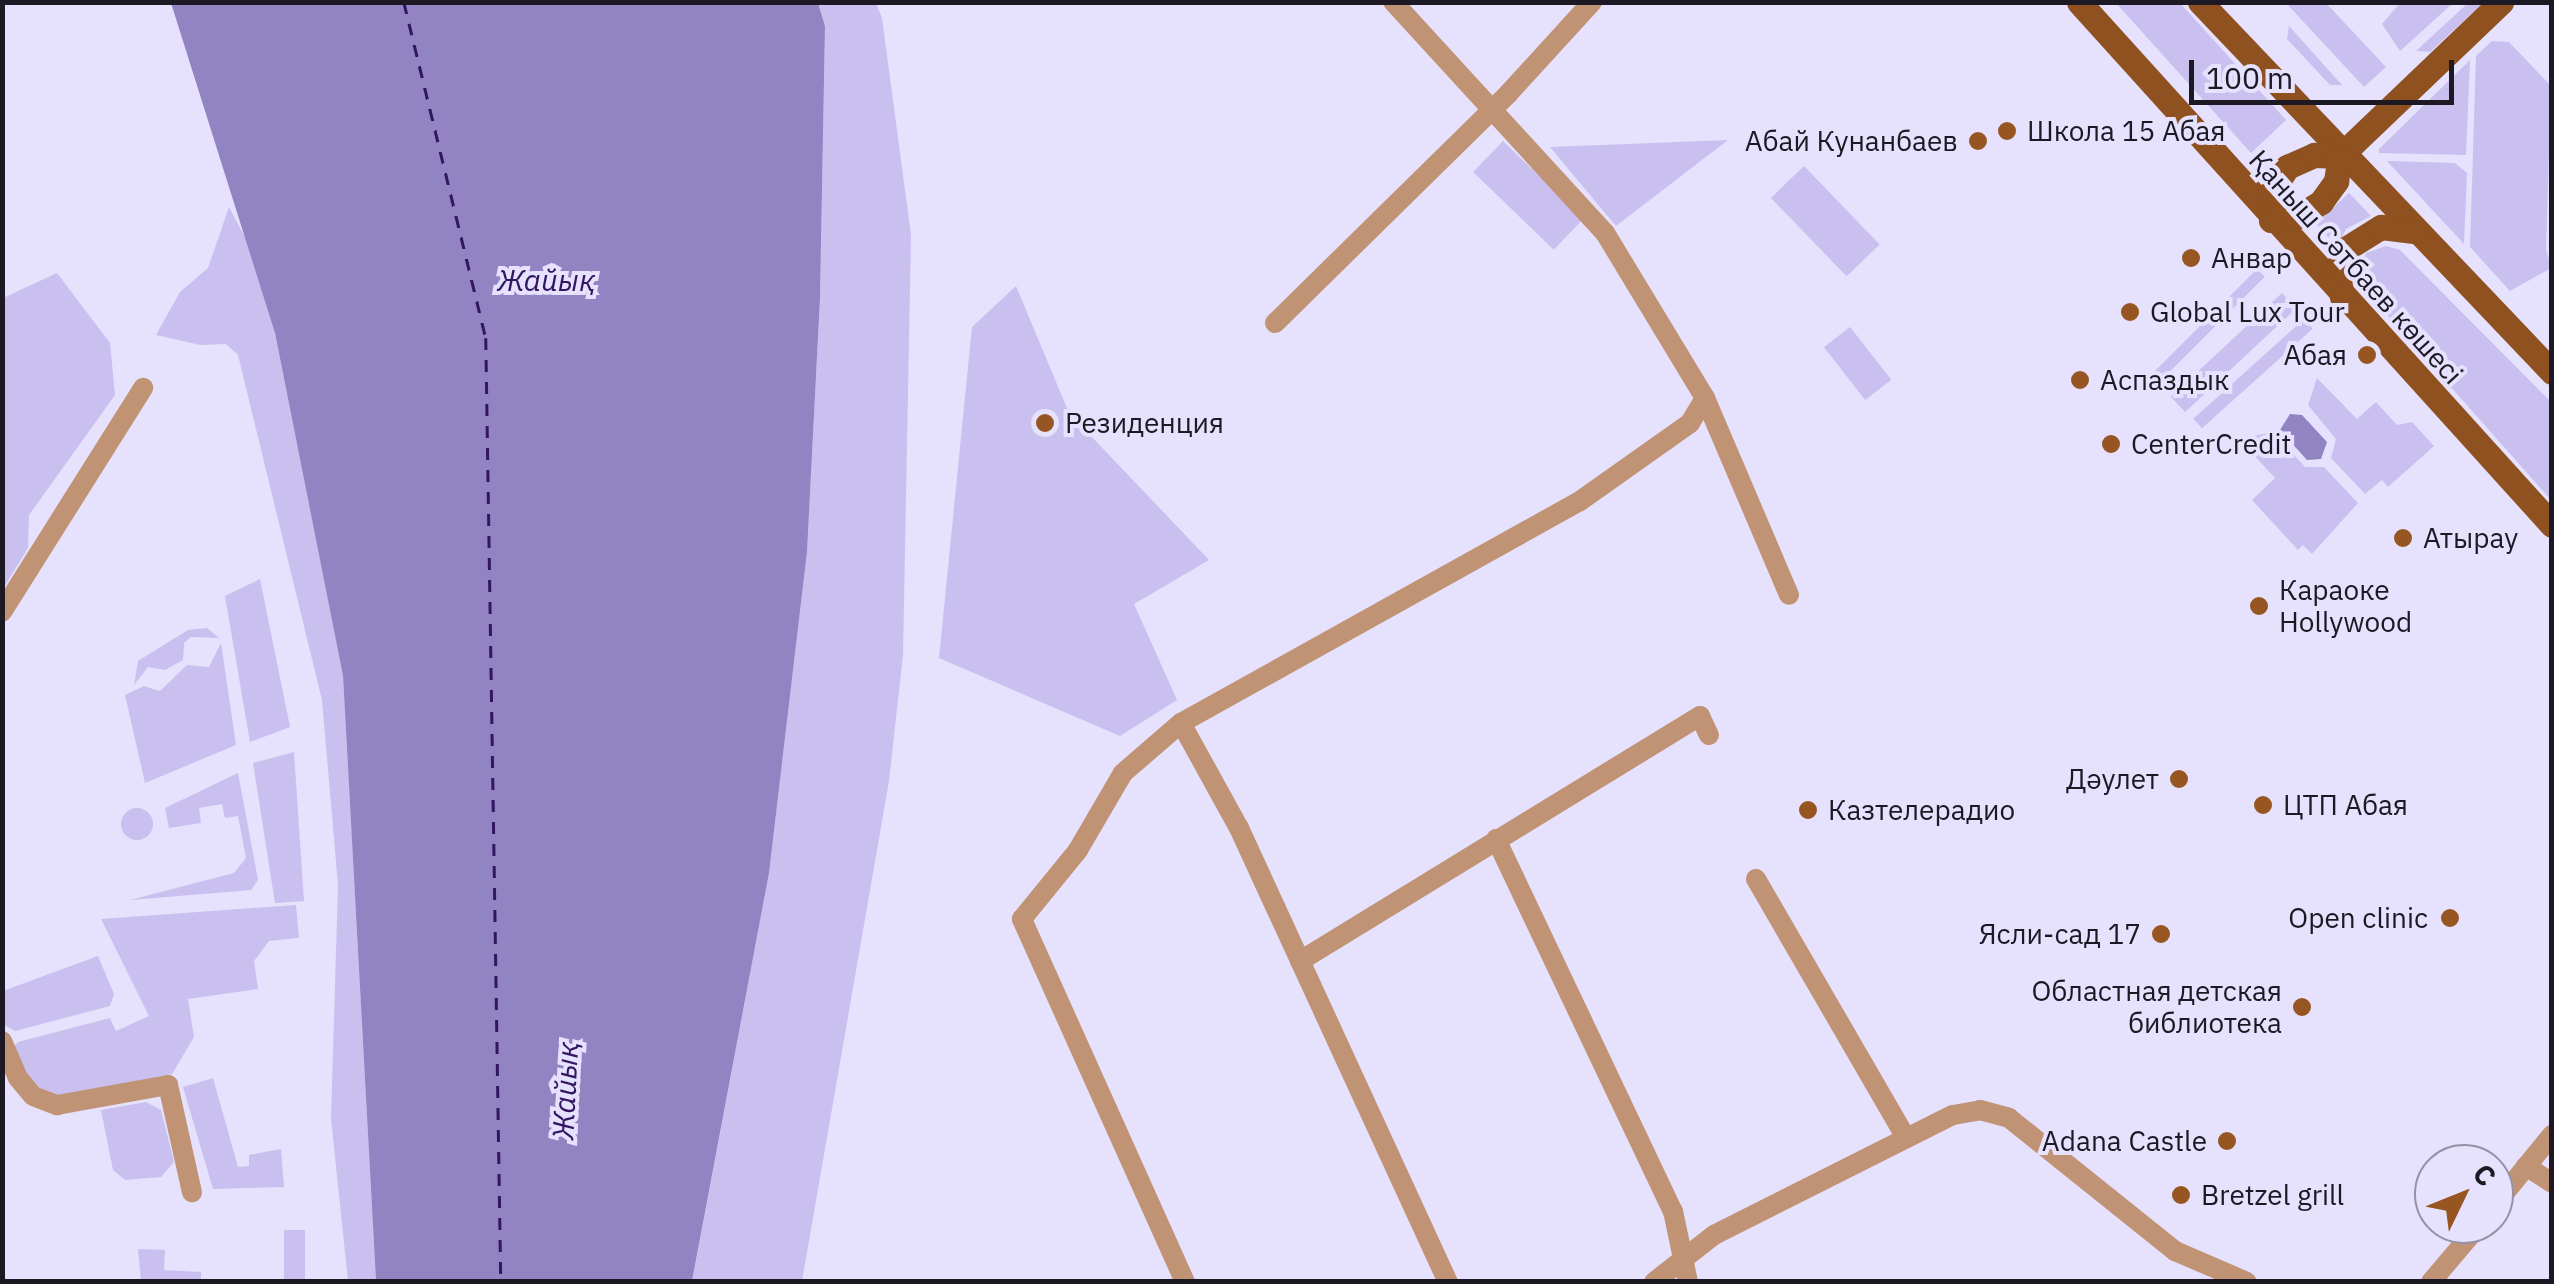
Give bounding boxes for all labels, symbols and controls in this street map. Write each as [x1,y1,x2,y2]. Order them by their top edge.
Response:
scale bar [2194,40,2459,102]
text: 100 m [2206,58,2293,97]
place label: Школа 15 Абая [2027,114,2225,148]
marker: Школа 15 Абая [1996,120,2018,142]
place label: Абай Кунанбаев [1745,124,1958,158]
marker: Абай Кунанбаев [1967,130,1989,152]
street label: Қаныш Сәтбаев көшесі [2242,143,2470,391]
place label: Анвар [2211,241,2292,275]
marker: Анвар [2180,247,2202,269]
water label: Жайық [497,262,595,298]
place label: Global Lux Tour [2150,295,2345,329]
marker: Global Lux Tour [2119,301,2141,323]
place label: Абая [2283,338,2347,372]
marker: Абая [2356,344,2378,366]
place label: Аспаздык [2100,363,2229,397]
marker: Аспаздык [2069,369,2091,391]
place label: Резиденция [1065,406,1224,440]
marker: Резиденция [1034,412,1056,434]
place label: CenterCredit [2131,427,2291,461]
marker: CenterCredit [2100,433,2122,455]
place label: Атырау [2423,521,2518,555]
marker: Атырау [2392,527,2414,549]
place label: Караоке Hollywood [2279,573,2412,639]
marker: Караоке Hollywood [2248,595,2270,617]
place label: Дәулет [2066,762,2159,796]
marker: Дәулет [2168,768,2190,790]
place label: ЦТП Абая [2283,788,2408,822]
place label: Казтелерадио [1828,793,2015,827]
marker: ЦТП Абая [2252,794,2274,816]
marker: Казтелерадио [1797,799,1819,821]
place label: Open clinic [2288,901,2428,935]
marker: Open clinic [2437,905,2463,931]
place label: Ясли-сад 17 [1979,917,2141,951]
marker: Ясли-сад 17 [2150,923,2172,945]
place label: Областная детская библиотека [2032,974,2282,1040]
marker: Областная детская библиотека [2291,996,2313,1018]
water label: Жайық [544,1041,586,1141]
place label: Adana Сastle [2042,1124,2207,1158]
marker: Adana Сastle [2216,1130,2238,1152]
north arrow [2414,1144,2514,1244]
text: С [2465,1155,2505,1194]
place label: Bretzel grill [2201,1178,2344,1212]
marker: Bretzel grill [2170,1184,2192,1206]

